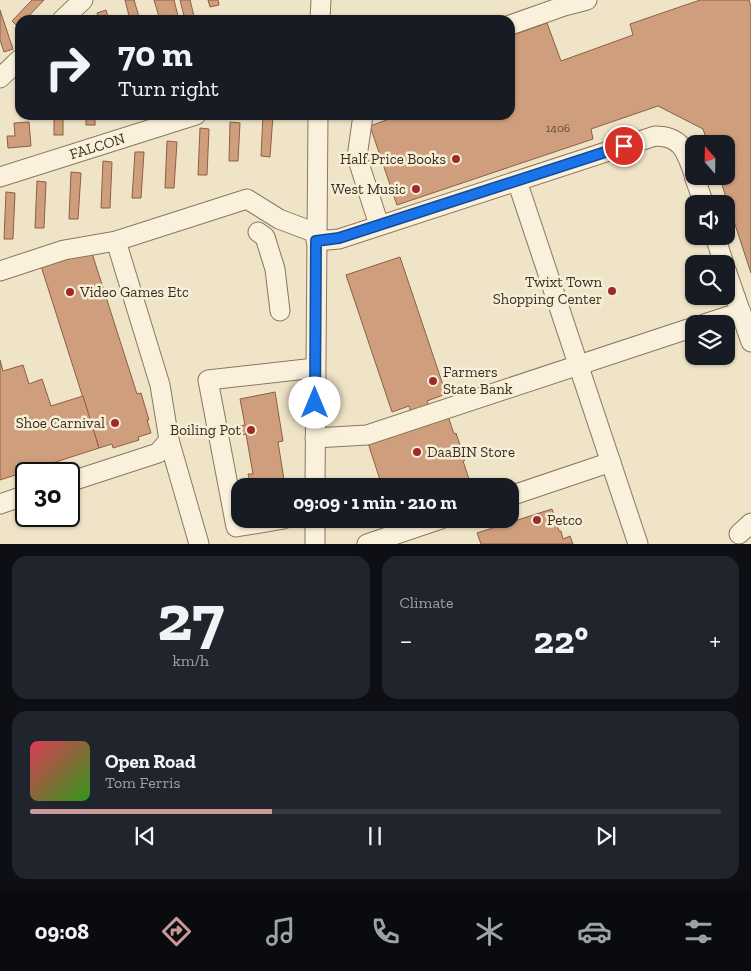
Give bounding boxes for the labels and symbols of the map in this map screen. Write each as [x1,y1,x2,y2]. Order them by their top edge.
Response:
house number: 1406 [546,121,570,135]
pin [603,125,645,167]
street label: FALCON [67,129,127,163]
north arrow [685,135,735,185]
place label: Half Price Books [340,150,446,168]
marker: Half Price Books [450,153,462,165]
place label: West Music [331,180,406,198]
marker: West Music [410,183,422,195]
place label: Twixt Town Shopping Center [493,273,602,308]
place label: Video Games Etc [79,283,189,301]
marker: Twixt Town Shopping Center [606,285,618,297]
marker: Video Games Etc [64,286,76,298]
place label: Farmers State Bank [443,363,513,398]
marker: Farmers State Bank [427,375,439,387]
position arrow [288,376,340,428]
place label: Shoe Carnival [16,414,105,432]
marker: Shoe Carnival [109,417,121,429]
place label: Boiling Pot [170,421,241,439]
marker: Boiling Pot [245,424,257,436]
place label: DaaBIN Store [427,443,515,461]
marker: DaaBIN Store [411,446,423,458]
speed limit sign: 30 [15,462,80,527]
place label: Petco [547,511,583,529]
marker: Petco [531,514,543,526]

